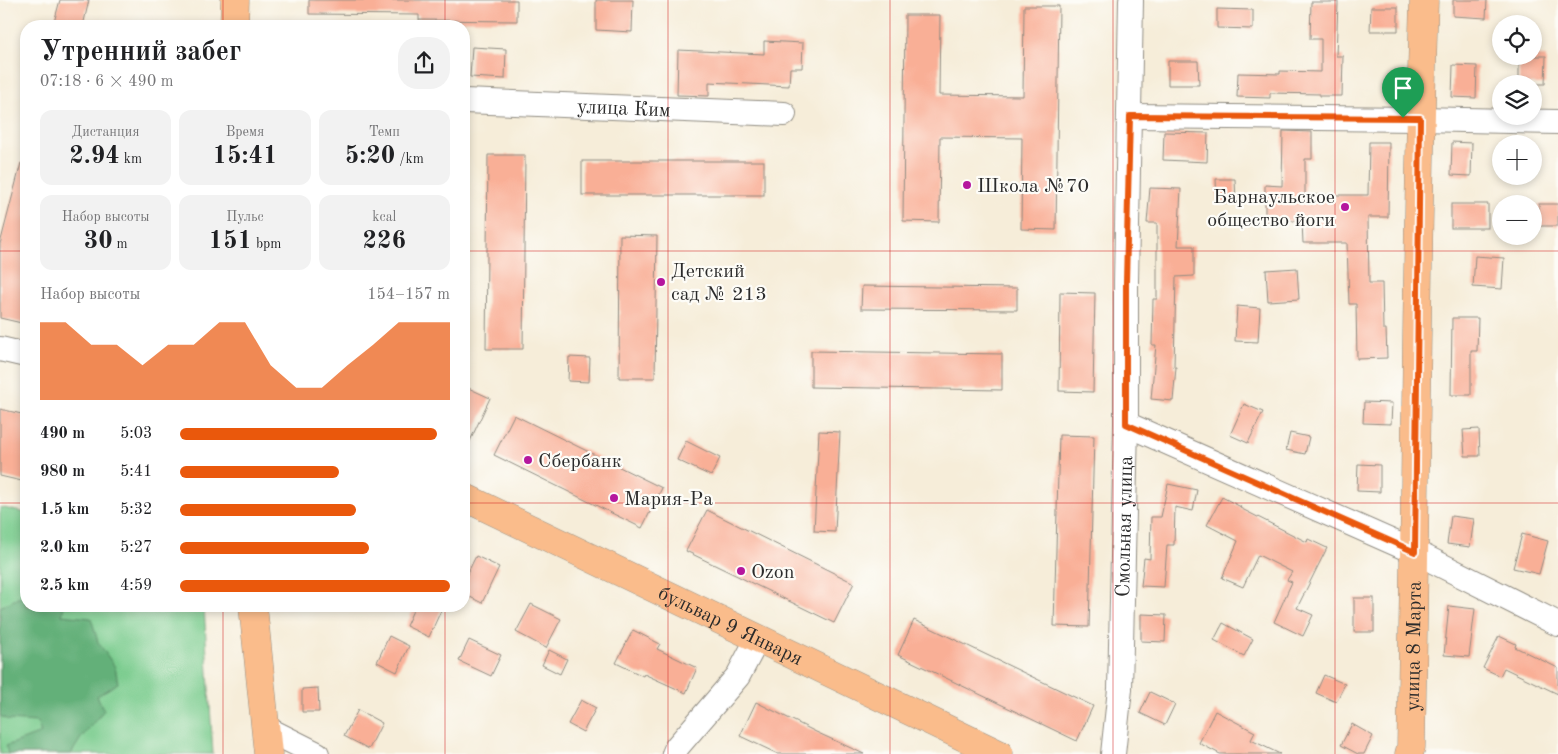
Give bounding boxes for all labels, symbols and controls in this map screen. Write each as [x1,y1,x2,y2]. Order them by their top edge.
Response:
map controls [1492,15,1542,245]
button: locate [1492,15,1542,65]
button: share [398,37,450,89]
text: Утренний забег [40,39,241,67]
pin [1382,67,1424,118]
text: 07:18 · 6 × 490 m [40,74,173,90]
icon: arrive [1389,74,1417,102]
button: layers [1492,75,1542,125]
street label: улица Ким [577,98,671,121]
text: Дистанция [72,125,140,139]
text: Время [226,125,264,139]
text: Темп [369,125,400,139]
button: + [1492,135,1542,185]
text: 2.94 [69,144,120,169]
text: 15:41 [212,144,278,169]
text: 5:20 [345,144,395,169]
text: km [120,152,142,166]
text: /km [395,152,424,166]
place label: Школа №70 [977,177,1089,197]
marker: Школа №70 [961,179,973,191]
place label: Барнаульское общество йоги [1207,188,1335,231]
button: − [1492,195,1542,245]
marker: Барнаульское общество йоги [1339,201,1351,213]
text: Набор высоты [62,210,150,224]
text: Пульс [226,210,264,224]
text: kcal [372,210,396,224]
text: 30 [84,229,113,254]
text: 151 [209,229,252,254]
text: 226 [363,229,406,254]
text: m [113,237,128,251]
text: bpm [252,237,281,251]
place label: Детский сад № 213 [671,262,767,305]
marker: Детский сад № 213 [655,276,667,288]
text: Набор высоты [40,287,140,303]
text: 154–157 m [367,287,450,303]
text: 490 m [40,426,85,442]
text: 5:03 [120,426,152,442]
place label: Сбербанк [538,452,622,472]
marker: Сбербанк [522,454,534,466]
street label: Смольная улица [1114,455,1137,597]
text: 980 m [40,464,85,480]
text: 5:41 [120,464,152,480]
place label: Мария-Ра [624,490,713,510]
marker: Мария-Ра [608,492,620,504]
text: 1.5 km [40,502,89,518]
text: 5:32 [120,502,152,518]
text: 2.0 km [40,540,89,556]
text: 5:27 [120,540,152,556]
place label: Ozon [751,563,795,583]
marker: Ozon [735,565,747,577]
text: 2.5 km [40,578,89,594]
text: 4:59 [120,578,152,594]
street label: улица 8 Марта [1404,581,1426,712]
street label: бульвар 9 Января [655,584,805,670]

